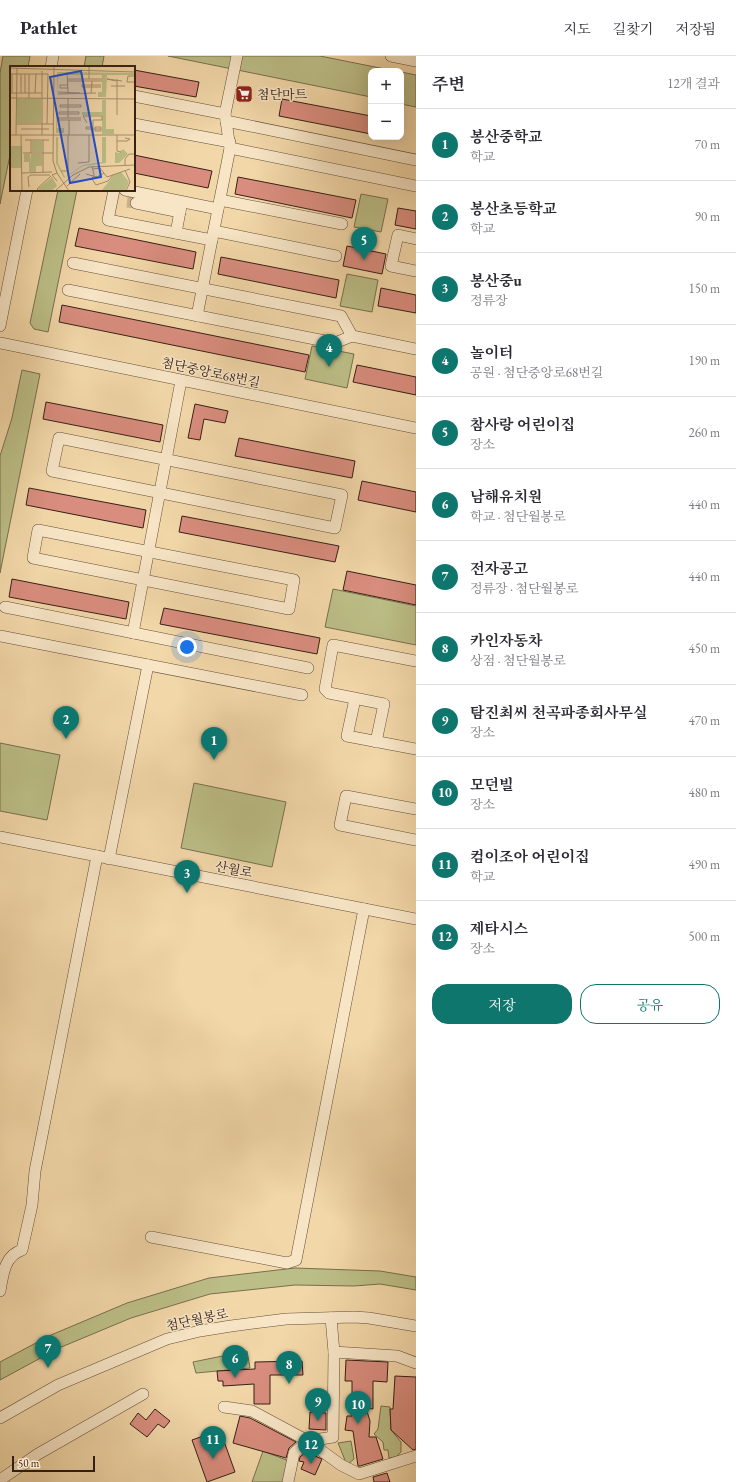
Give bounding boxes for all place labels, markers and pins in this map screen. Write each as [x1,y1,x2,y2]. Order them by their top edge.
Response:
supermarket icon: 첨단마트 [234,84,254,104]
place label: 첨단마트 [257,86,308,103]
pin: 5 [351,227,377,260]
pin: 4 [316,334,342,367]
pin: 2 [53,706,79,739]
pin: 1 [201,727,227,760]
pin: 3 [174,860,200,893]
pin: 7 [35,1335,61,1368]
pin: 6 [222,1345,248,1378]
pin: 8 [276,1351,302,1384]
pin: 9 [305,1388,331,1421]
pin: 10 [345,1391,371,1424]
pin: 11 [200,1426,226,1459]
pin: 12 [298,1431,324,1464]

